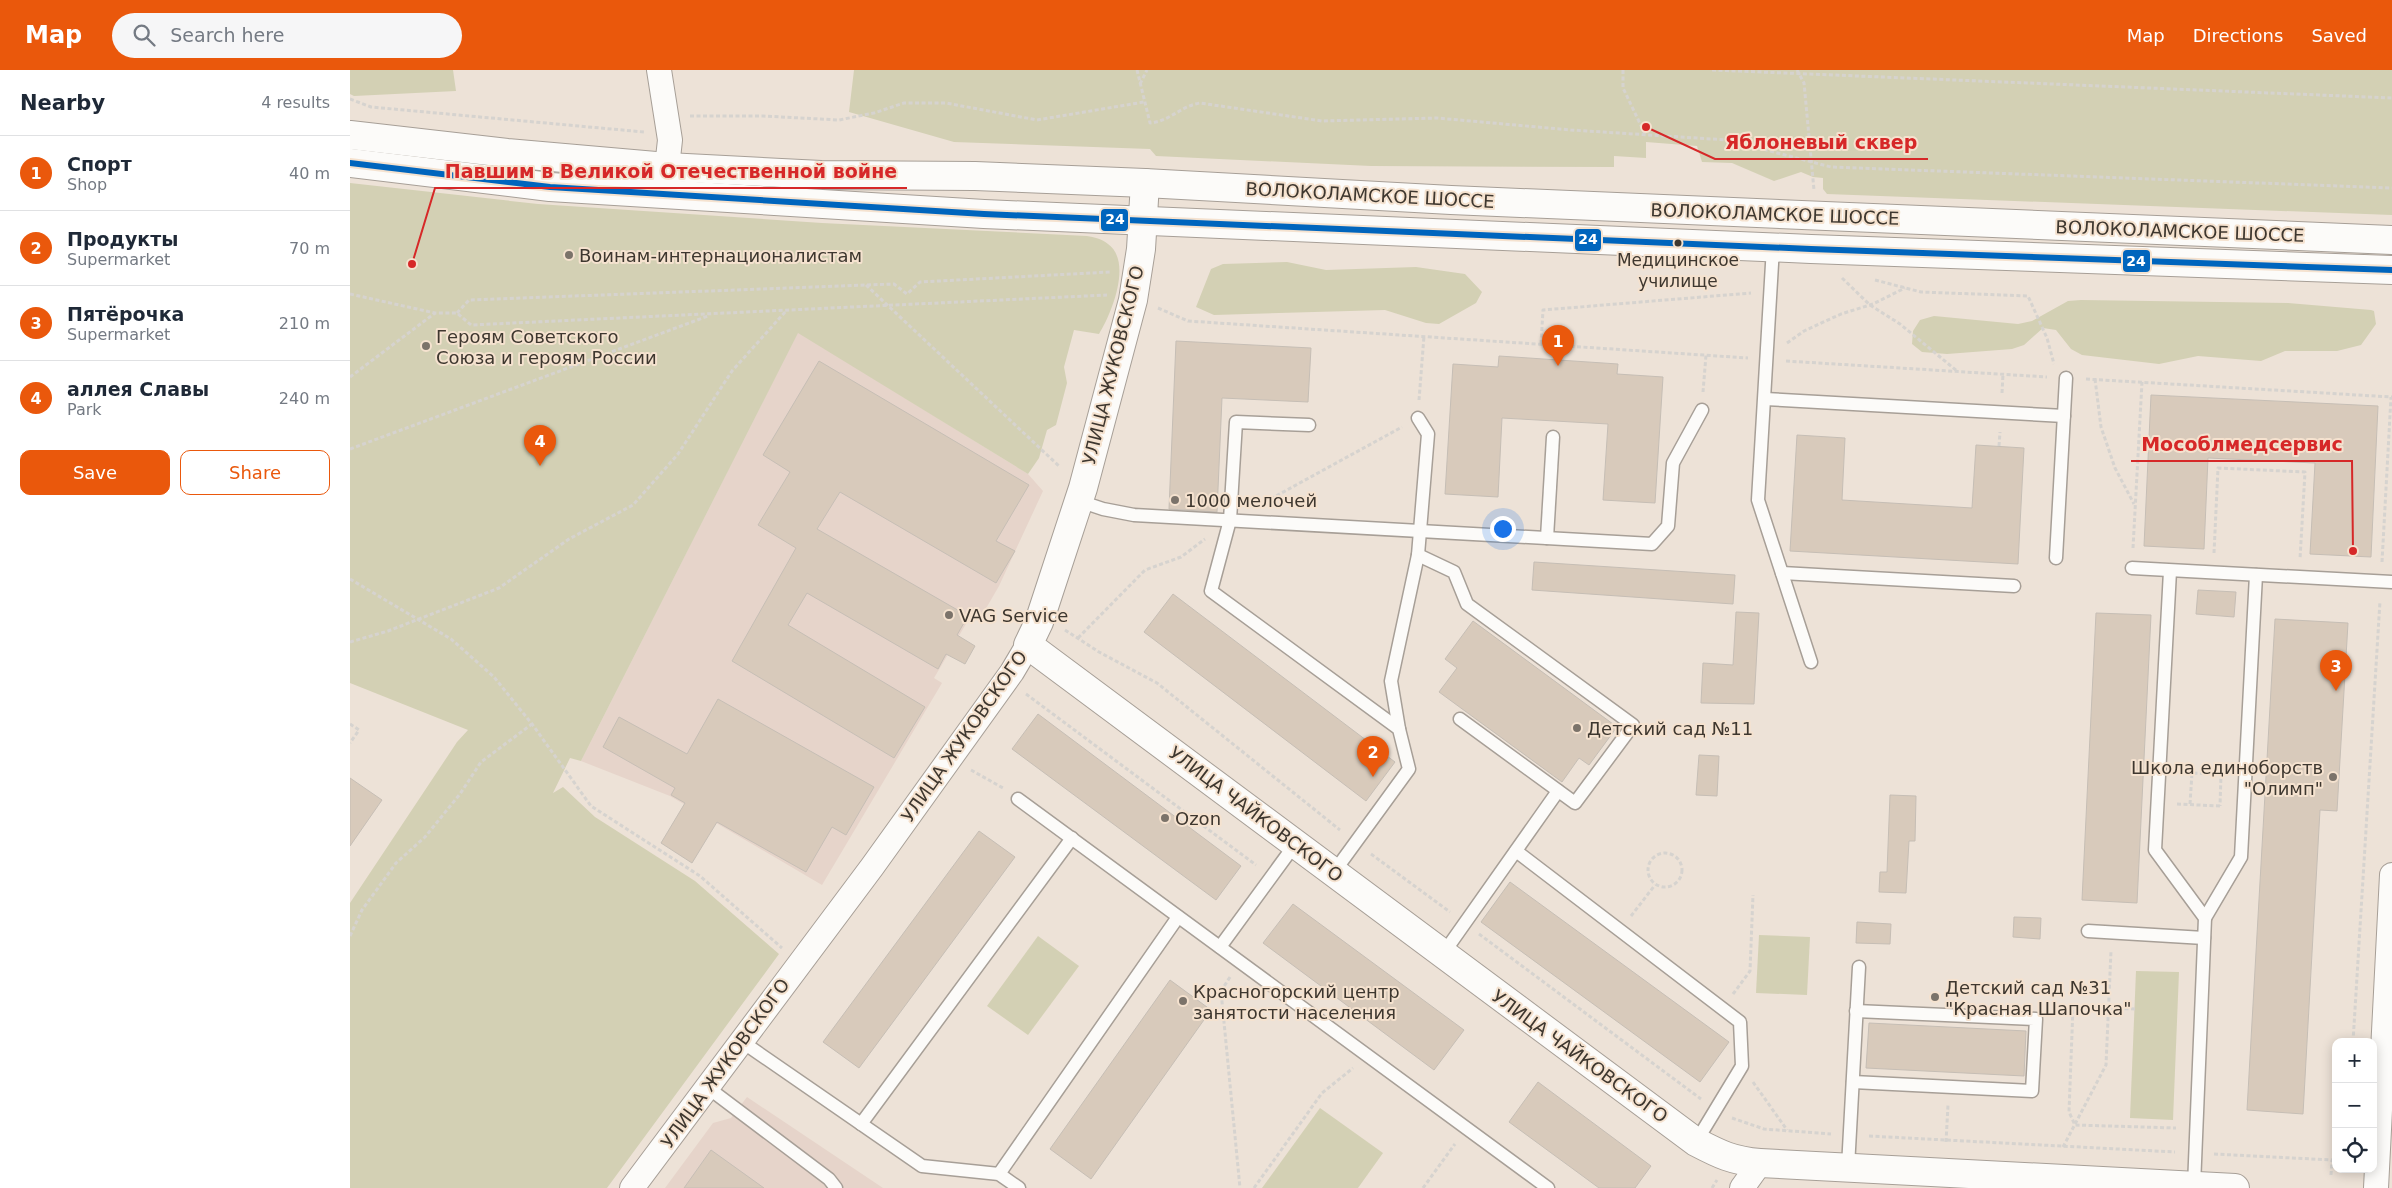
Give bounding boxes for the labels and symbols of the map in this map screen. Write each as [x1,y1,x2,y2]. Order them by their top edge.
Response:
callout: Яблоневый сквер [1715,125,1928,159]
text: Яблоневый сквер [1725,131,1917,153]
callout: Павшим в Великой Отечественной войне [435,154,907,188]
text: Павшим в Великой Отечественной войне [445,160,897,182]
street label: ВОЛОКОЛАМСКОЕ ШОССЕ [1245,178,1495,212]
street label: ВОЛОКОЛАМСКОЕ ШОССЕ [1650,199,1900,229]
line badge: 24 [1100,208,1129,232]
text: 24 [1105,211,1125,227]
street label: ВОЛОКОЛАМСКОЕ ШОССЕ [2055,216,2305,246]
line badge: 24 [1574,228,1602,252]
text: 24 [1578,231,1598,247]
marker: Медицинское училище [1673,238,1683,248]
place label: Воинам-интернационалистам [579,245,862,266]
marker: Воинам-интернационалистам [563,249,575,261]
line badge: 24 [2122,249,2151,273]
place label: Медицинское училище [1617,250,1739,291]
text: 24 [2126,253,2146,269]
street label: УЛИЦА ЖУКОВСКОГО [1078,263,1148,467]
pin: 1 [1542,325,1574,366]
place label: Героям Советского Союза и героям России [436,326,657,368]
marker: Героям Советского Союза и героям России [420,340,432,352]
pin: 4 [524,425,556,466]
callout: Мособлмедсервис [2131,427,2352,461]
text: Мособлмедсервис [2141,433,2343,455]
place label: 1000 мелочей [1185,490,1317,511]
marker: 1000 мелочей [1169,494,1181,506]
your location [1490,516,1516,542]
place label: VAG Service [959,605,1068,626]
marker: VAG Service [943,609,955,621]
street label: УЛИЦА ЖУКОВСКОГО [897,646,1031,826]
pin: 3 [2320,650,2352,691]
place label: Детский сад №11 [1587,718,1753,739]
marker: Детский сад №11 [1571,722,1583,734]
pin: 2 [1357,736,1389,777]
street label: УЛИЦА ЧАЙКОВСКОГО [1165,742,1347,886]
place label: Школа единоборств "Олимп" [2131,757,2323,799]
marker: Школа единоборств "Олимп" [2327,771,2339,783]
place label: Ozon [1175,808,1221,829]
marker: Ozon [1159,812,1171,824]
street label: УЛИЦА ЖУКОВСКОГО [656,974,794,1152]
place label: Детский сад №31 "Красная Шапочка" [1945,977,2132,1019]
place label: Красногорский центр занятости населения [1193,981,1400,1023]
street label: УЛИЦА ЧАЙКОВСКОГО [1488,985,1672,1127]
marker: Детский сад №31 "Красная Шапочка" [1929,991,1941,1003]
marker: Красногорский центр занятости населения [1177,995,1189,1007]

